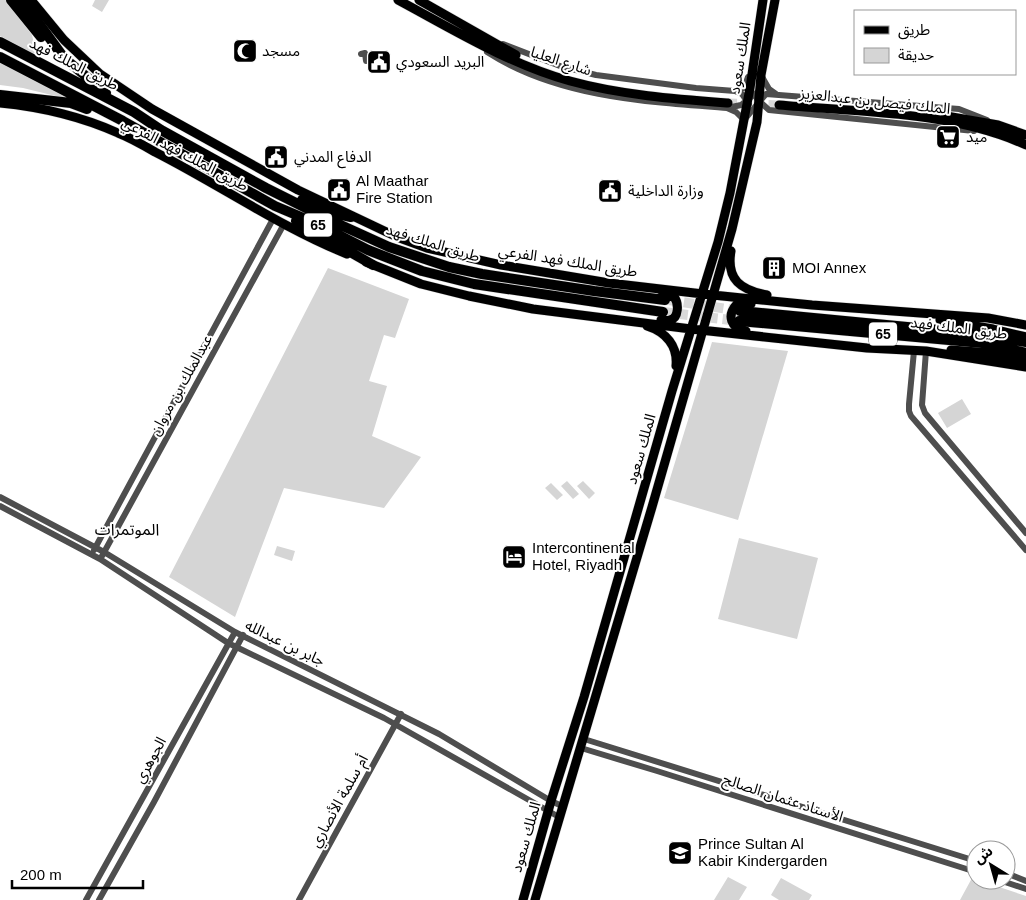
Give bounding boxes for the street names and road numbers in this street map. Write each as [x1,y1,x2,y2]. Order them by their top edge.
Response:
street label: الملك سعود [725,21,755,95]
street label: طريق الملك فهد [26,34,121,95]
street label: شارع العليا [527,43,594,82]
street label: الملك فيصل بن عبدالعزيز [798,84,951,118]
street label: طريق الملك فهد الفرعي [118,113,251,197]
road number: 65 [304,214,332,236]
street label: طريق الملك فهد [384,220,482,267]
street label: طريق الملك فهد الفرعي [497,241,639,283]
street label: طريق الملك فهد [909,313,1008,344]
road number: 65 [869,322,897,346]
street label: عبدالملك بن مروان [146,331,216,439]
street label: الملك سعود [622,412,660,486]
street label: جابر بن عبدالله [242,616,328,670]
street label: الجوهري [130,734,172,787]
street label: أم سلمة الأنصاري [306,751,374,852]
street label: الأستاذ عثمان الصالح [720,770,846,829]
street label: الملك سعود [507,800,545,874]

